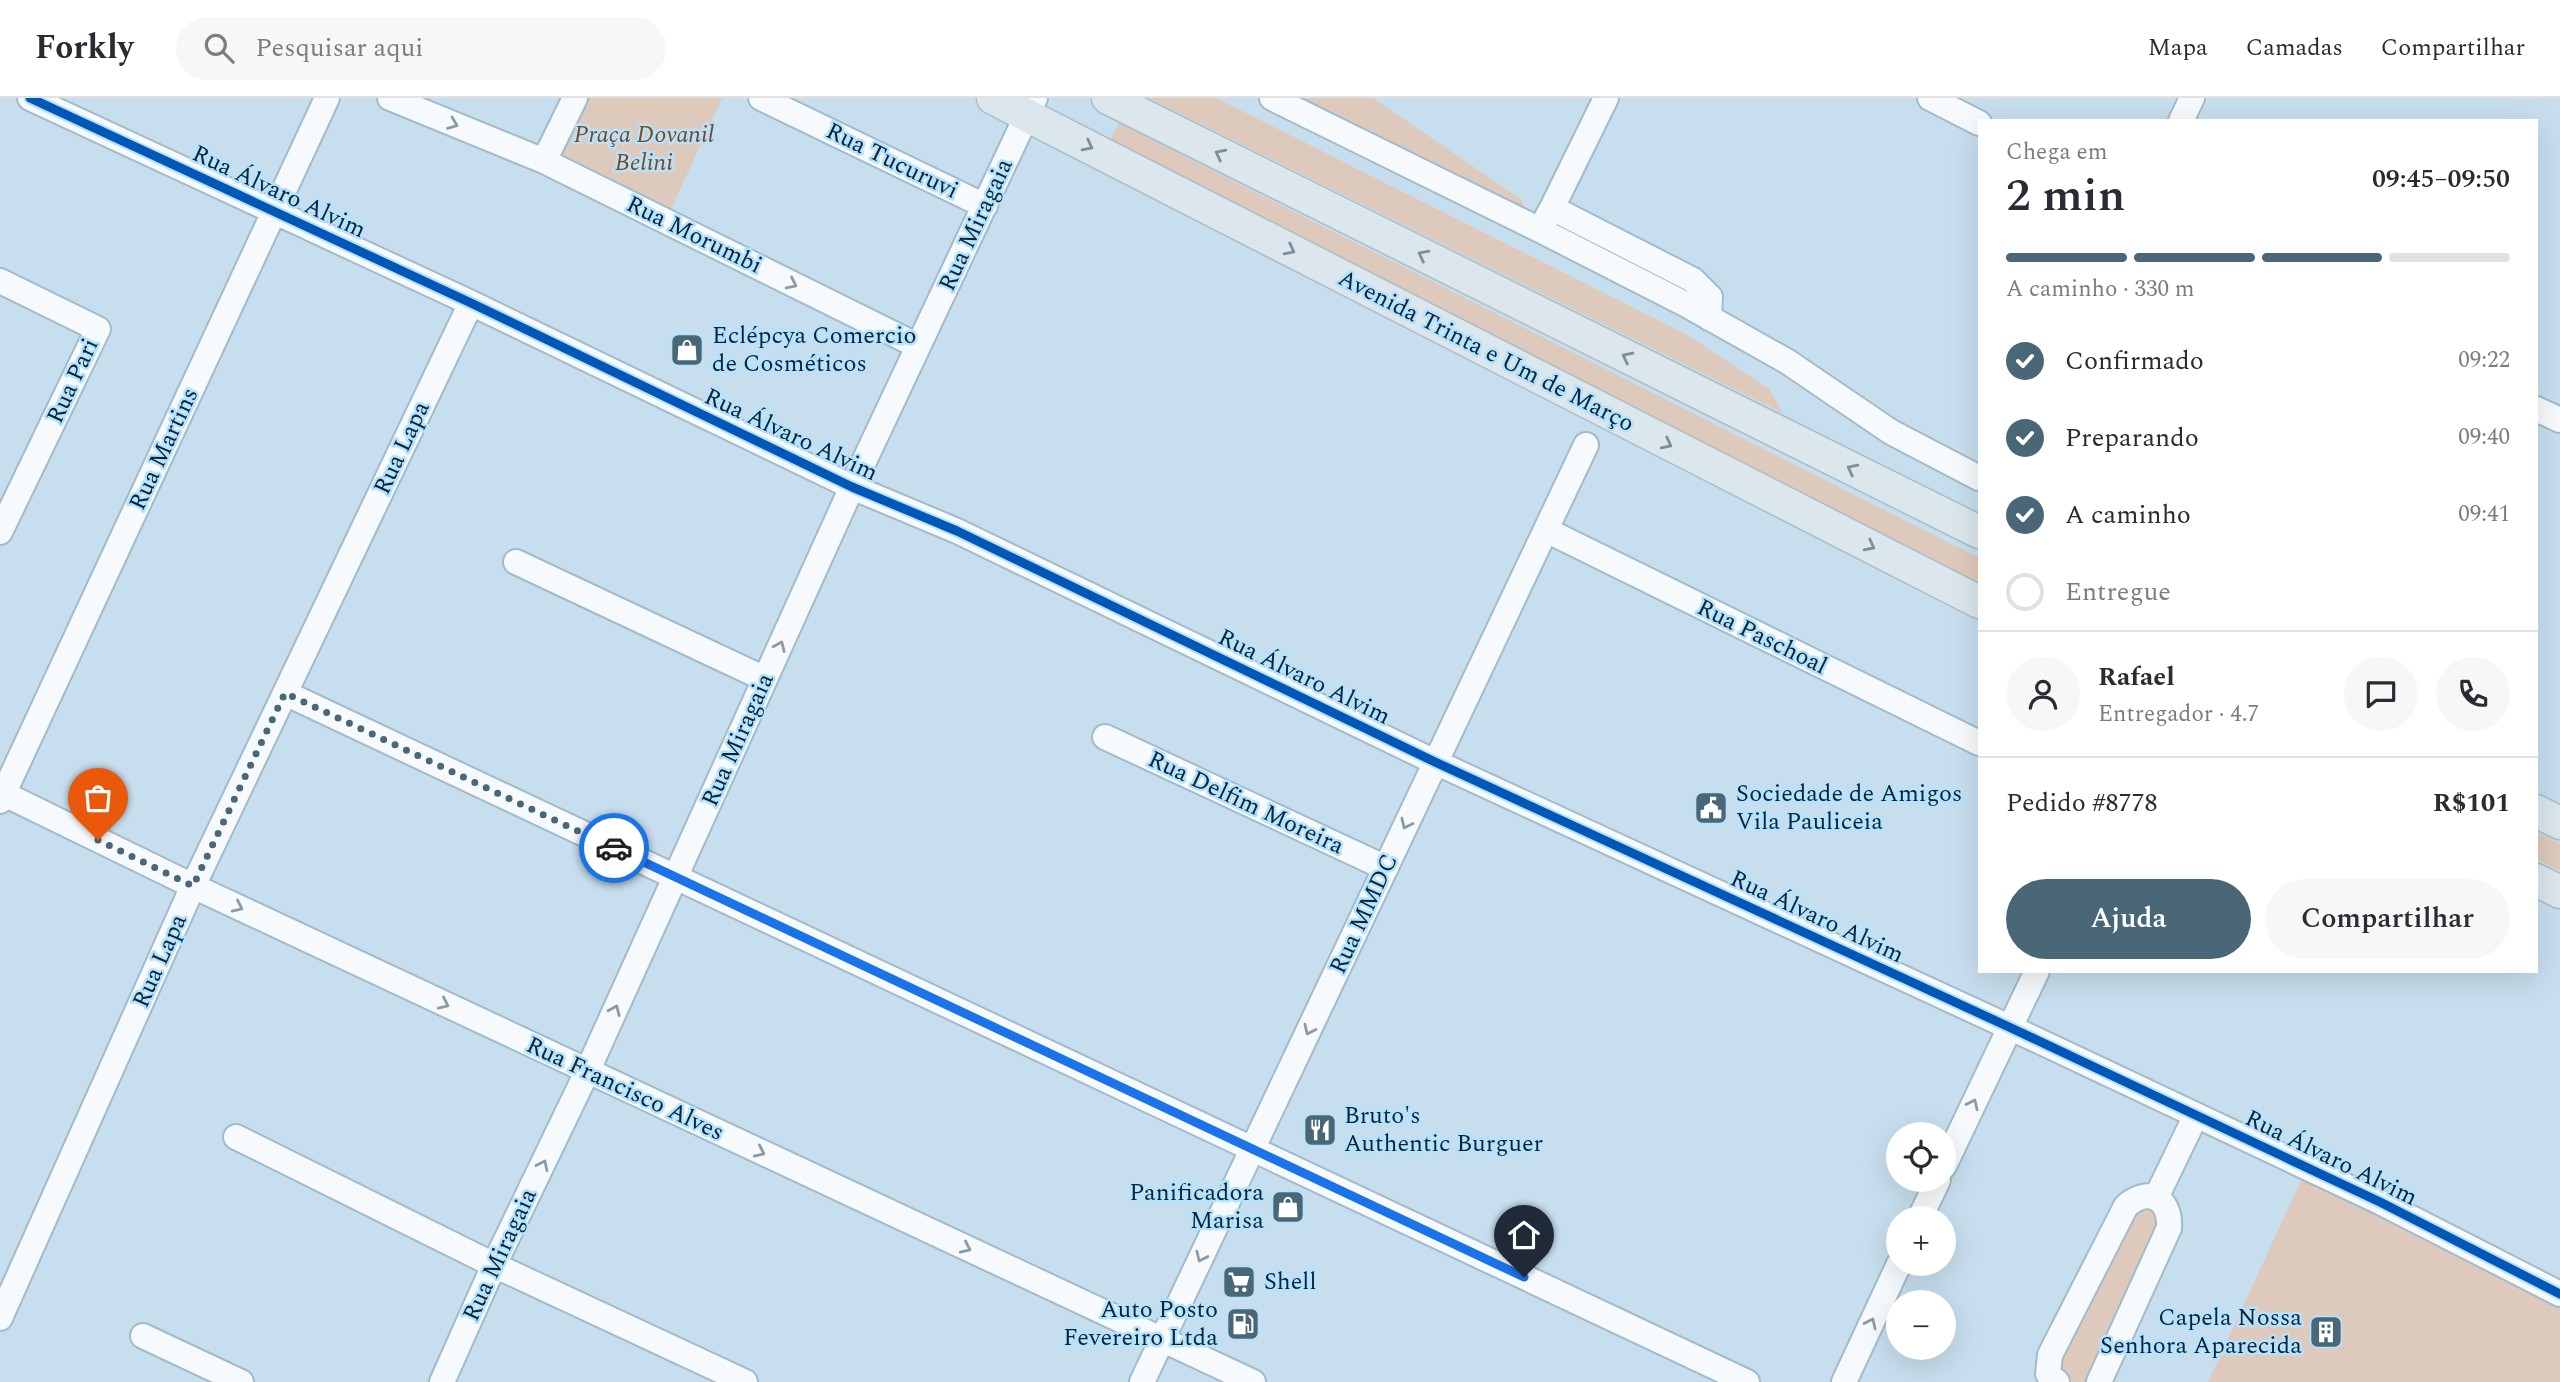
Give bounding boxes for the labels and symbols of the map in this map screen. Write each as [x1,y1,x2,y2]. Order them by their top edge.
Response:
street label: Rua Tucuruvi [820,113,964,209]
one-way arrow [446,116,458,130]
park label: Praça Dovanil Belini [574,117,714,181]
street label: Rua Álvaro Alvim [186,136,372,248]
one-way arrow [1081,138,1093,151]
one-way arrow [1215,148,1227,162]
street label: Rua Miragaia [930,152,1023,297]
street label: Rua Morumbi [620,187,768,283]
one-way arrow [1283,242,1295,255]
one-way arrow [1418,250,1430,264]
street label: Avenida Trinta e Um de Março [1332,260,1640,442]
one-way arrow [784,275,797,289]
place label: Eclépcya Comercio de Cosméticos [712,318,916,382]
shop icon: Eclépcya Comercio de Cosméticos [668,331,706,369]
street label: Rua Pari [38,332,108,430]
one-way arrow [1622,351,1634,365]
street label: Rua Álvaro Alvim [698,379,884,491]
street label: Rua Martins [120,382,208,516]
street label: Rua Lapa [365,395,439,501]
one-way arrow [1660,435,1672,449]
one-way arrow [1847,464,1859,478]
one-way arrow [1863,538,1875,552]
street label: Rua Paschoal [1691,590,1833,684]
street label: Rua Álvaro Alvim [1212,620,1396,734]
one-way arrow [772,641,786,653]
street label: Rua Miragaia [693,667,784,813]
street label: Rua Delfim Moreira [1142,742,1350,864]
pin [68,768,128,840]
place label: Sociedade de Amigos Vila Pauliceia [1736,776,1962,840]
public building icon: Sociedade de Amigos Vila Pauliceia [1692,789,1730,827]
courier [579,813,649,883]
one-way arrow [1401,817,1415,829]
street label: Rua MMDC [1320,848,1408,980]
street label: Rua Álvaro Alvim [1724,861,1910,973]
one-way arrow [231,899,243,913]
street label: Rua Lapa [123,908,197,1014]
one-way arrow [437,996,449,1010]
one-way arrow [607,1004,621,1017]
one-way arrow [1303,1022,1317,1035]
street label: Rua Francisco Alves [520,1027,730,1151]
place label: Bruto's Authentic Burguer [1344,1098,1543,1162]
one-way arrow [1965,1099,1979,1112]
street label: Rua Álvaro Alvim [2239,1101,2423,1215]
restaurant icon: Bruto's Authentic Burguer [1301,1111,1339,1149]
one-way arrow [753,1144,765,1158]
one-way arrow [534,1160,548,1172]
place label: Panificadora Marisa [1129,1175,1264,1239]
street label: Rua Miragaia [454,1182,547,1327]
shop icon: Panificadora Marisa [1269,1188,1307,1226]
pin [1494,1205,1554,1277]
one-way arrow [959,1240,971,1254]
one-way arrow [1195,1250,1209,1262]
supermarket icon: Shell [1220,1263,1258,1301]
place label: Shell [1264,1264,1316,1300]
place label: Auto Posto Fevereiro Ltda [1063,1292,1218,1356]
place label: Capela Nossa Senhora Aparecida [2100,1300,2302,1364]
fuel station icon: Auto Posto Fevereiro Ltda [1224,1305,1262,1343]
building icon: Capela Nossa Senhora Aparecida [2307,1313,2345,1351]
one-way arrow [1863,1318,1877,1330]

